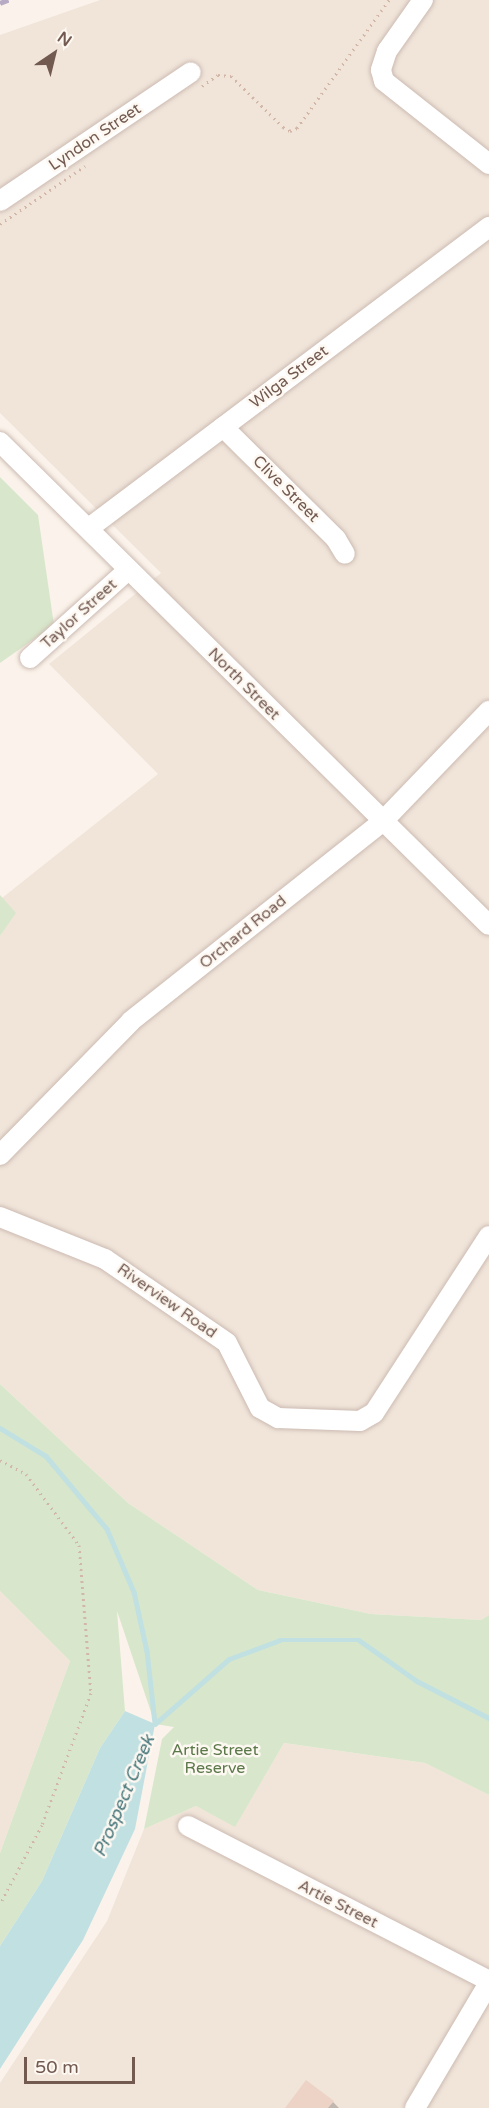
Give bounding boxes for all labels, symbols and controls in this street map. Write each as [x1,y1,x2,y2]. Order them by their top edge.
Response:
north arrow [24,24,84,84]
text: N [53,27,75,51]
street label: Lyndon Street [45,99,145,175]
street label: Wilga Street [246,341,332,413]
street label: Clive Street [249,452,323,526]
street label: Taylor Street [37,575,121,653]
street label: North Street [204,644,284,724]
street label: Orchard Road [196,891,290,973]
street label: Riverview Road [113,1259,221,1343]
water label: Prospect Creek [89,1732,159,1860]
park label: Artie Street Reserve [171,1740,259,1778]
street label: Artie Street [295,1876,381,1932]
scale bar [27,2045,138,2083]
text: 50 m [35,2056,79,2078]

